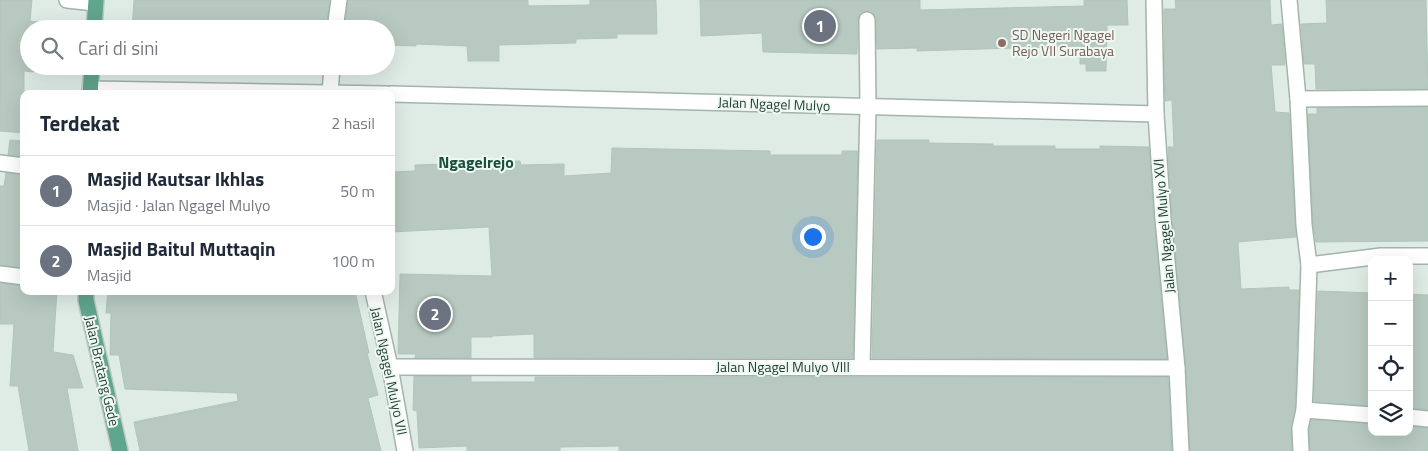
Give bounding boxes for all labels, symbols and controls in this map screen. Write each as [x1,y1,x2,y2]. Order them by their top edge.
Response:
pin: 1 [804,7,836,45]
search box [20,20,395,75]
place label: SD Negeri Ngagel Rejo VII Surabaya [1012,24,1114,61]
text: Cari di sini [78,33,159,62]
icon: search [38,34,66,62]
marker: SD Negeri Ngagel Rejo VII Surabaya [996,37,1008,49]
street label: Jalan Ngagel Mulyo [717,91,831,116]
text: Terdekat [40,107,120,139]
text: 2 hasil [331,111,375,135]
district label: Ngagelrejo [438,150,514,174]
street label: Jalan Ngagel Mulyo XVI [1147,158,1180,294]
text: Masjid Kautsar Ikhlas [87,164,264,193]
text: 1 [52,179,60,203]
text: 50 m [340,179,375,203]
text: Masjid · Jalan Ngagel Mulyo [87,193,270,217]
your location [800,224,826,250]
text: Masjid Baitul Muttaqin [87,234,275,263]
text: 2 [52,249,60,273]
text: 100 m [331,249,375,273]
map controls [1368,256,1413,436]
button: + [1368,256,1413,301]
text: Masjid [87,263,131,287]
pin: 2 [419,295,451,333]
button: − [1368,301,1413,346]
street label: Jalan Ngagel Mulyo VII [366,305,413,437]
street label: Jalan Bratang Gede [80,314,125,428]
button: locate [1368,346,1413,391]
street label: Jalan Ngagel Mulyo VIII [716,356,850,377]
button: layers [1368,391,1413,436]

